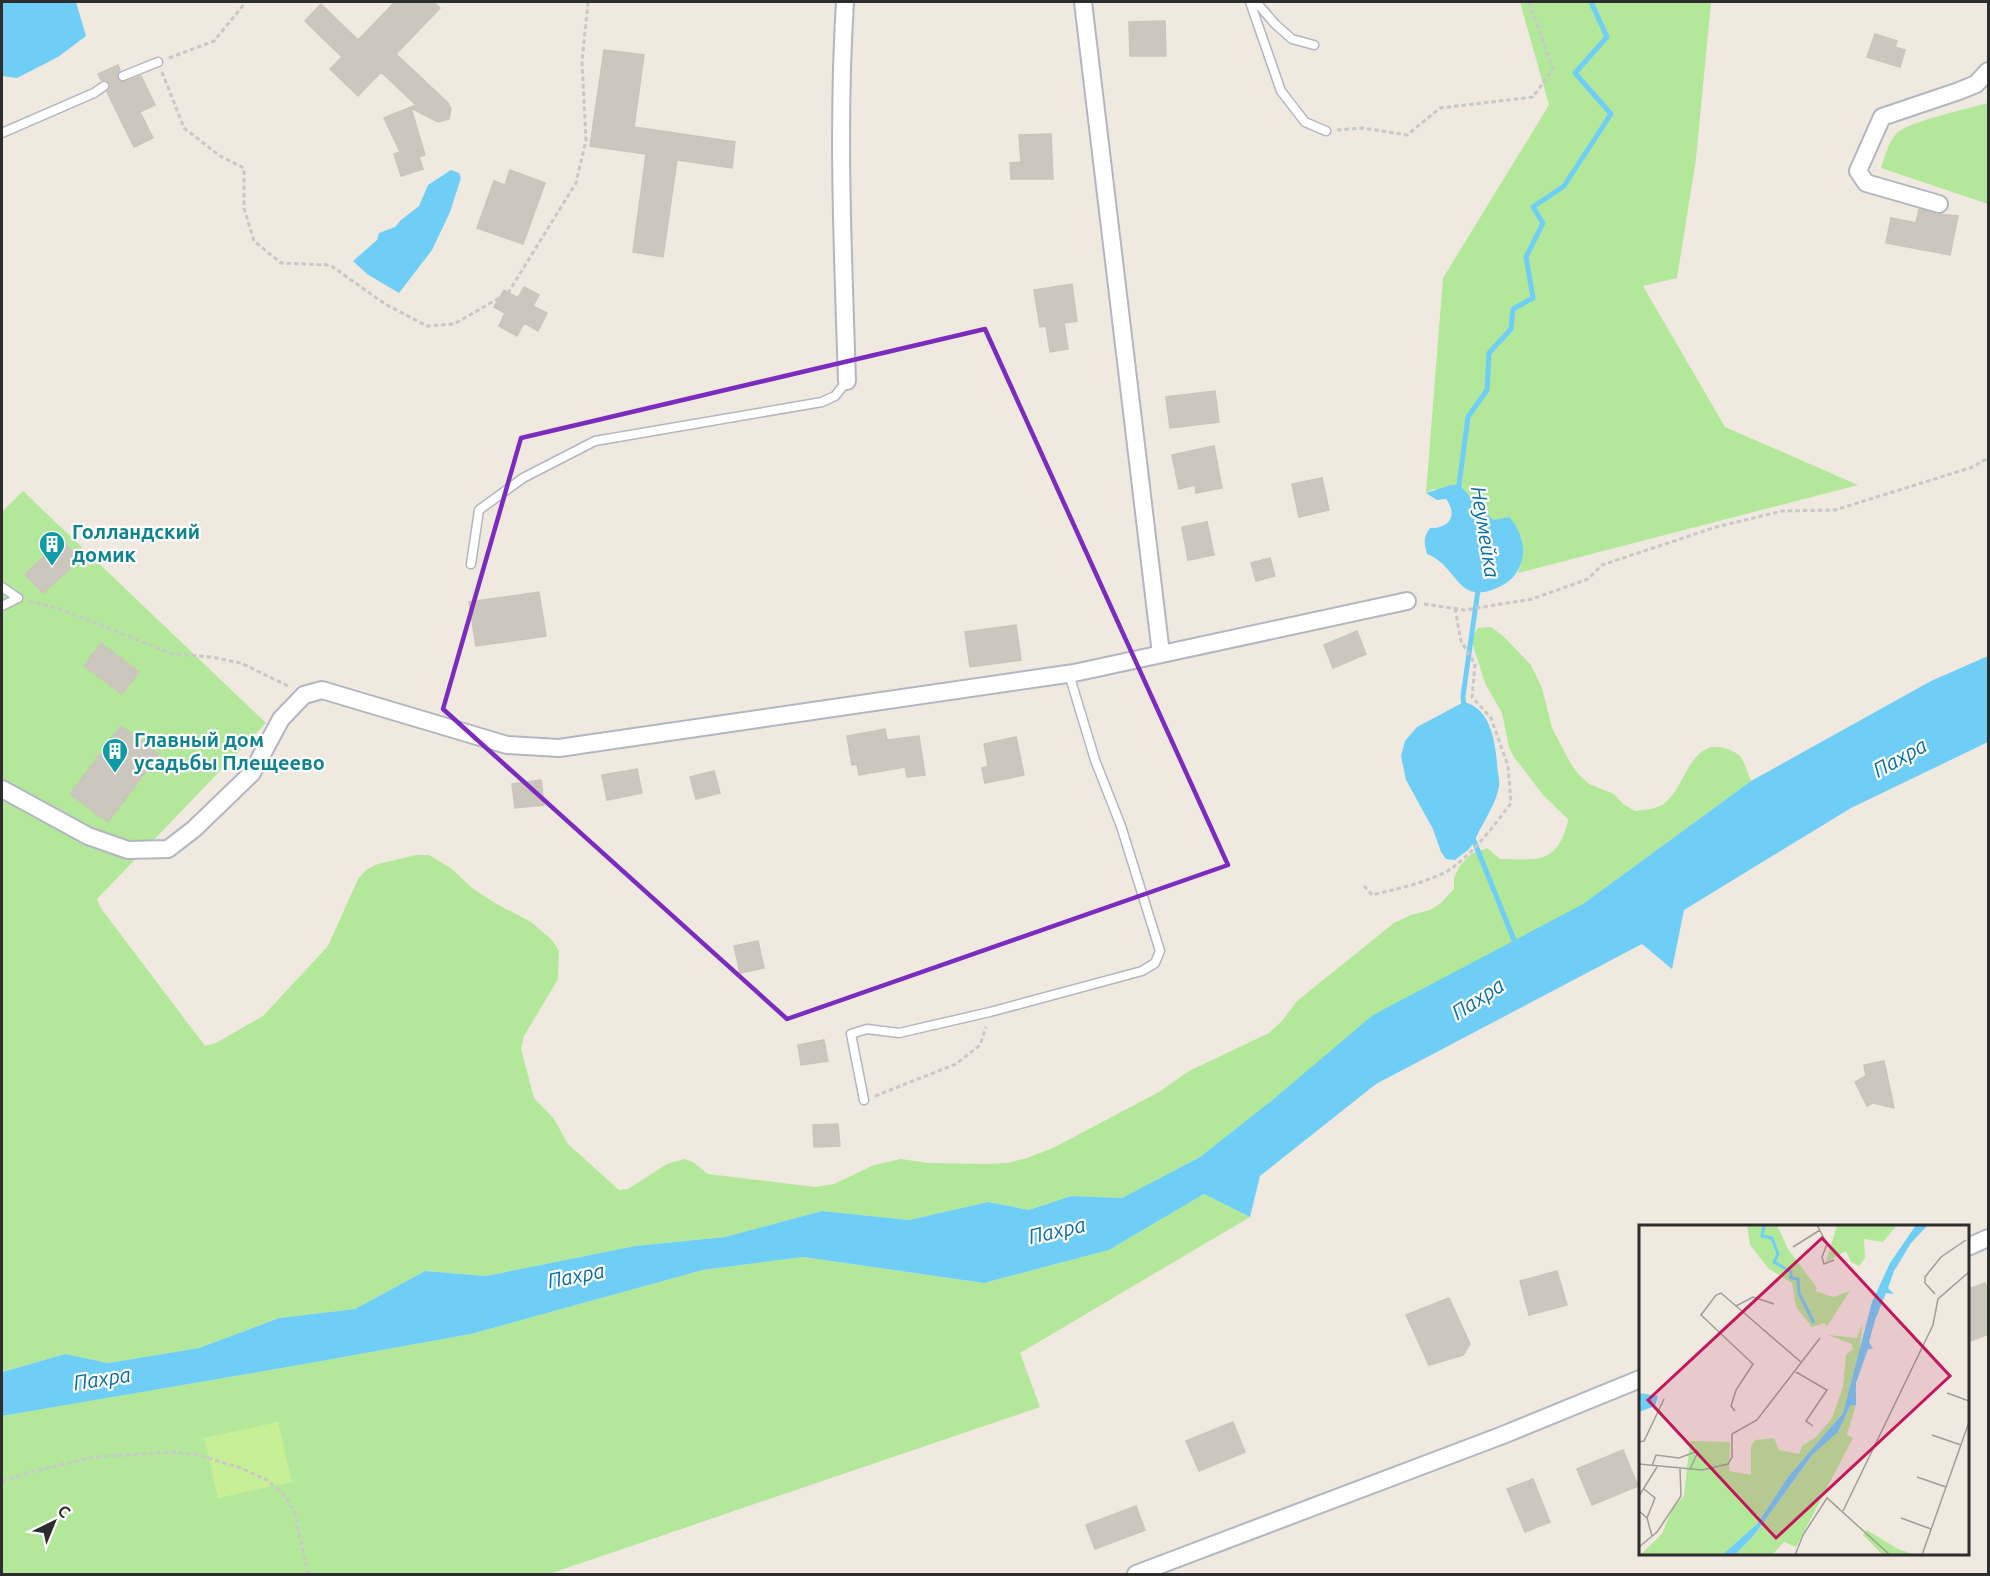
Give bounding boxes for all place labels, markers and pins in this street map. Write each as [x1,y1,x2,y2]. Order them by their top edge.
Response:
place label: Голландский домик [72,520,200,566]
building icon: Голландский домик [37,529,67,567]
place label: Главный дом усадьбы Плещеево [134,728,325,774]
building icon: Главный дом усадьбы Плещеево [100,736,130,774]

